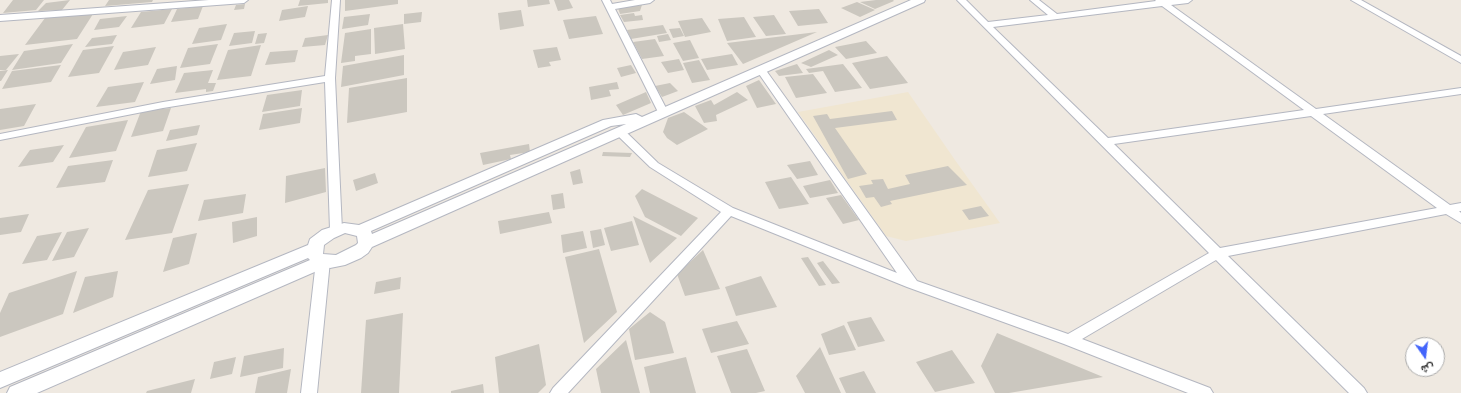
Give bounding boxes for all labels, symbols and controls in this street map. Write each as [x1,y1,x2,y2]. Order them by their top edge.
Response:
north arrow [1405,337,1445,377]
text: ش [1420,361,1436,375]

